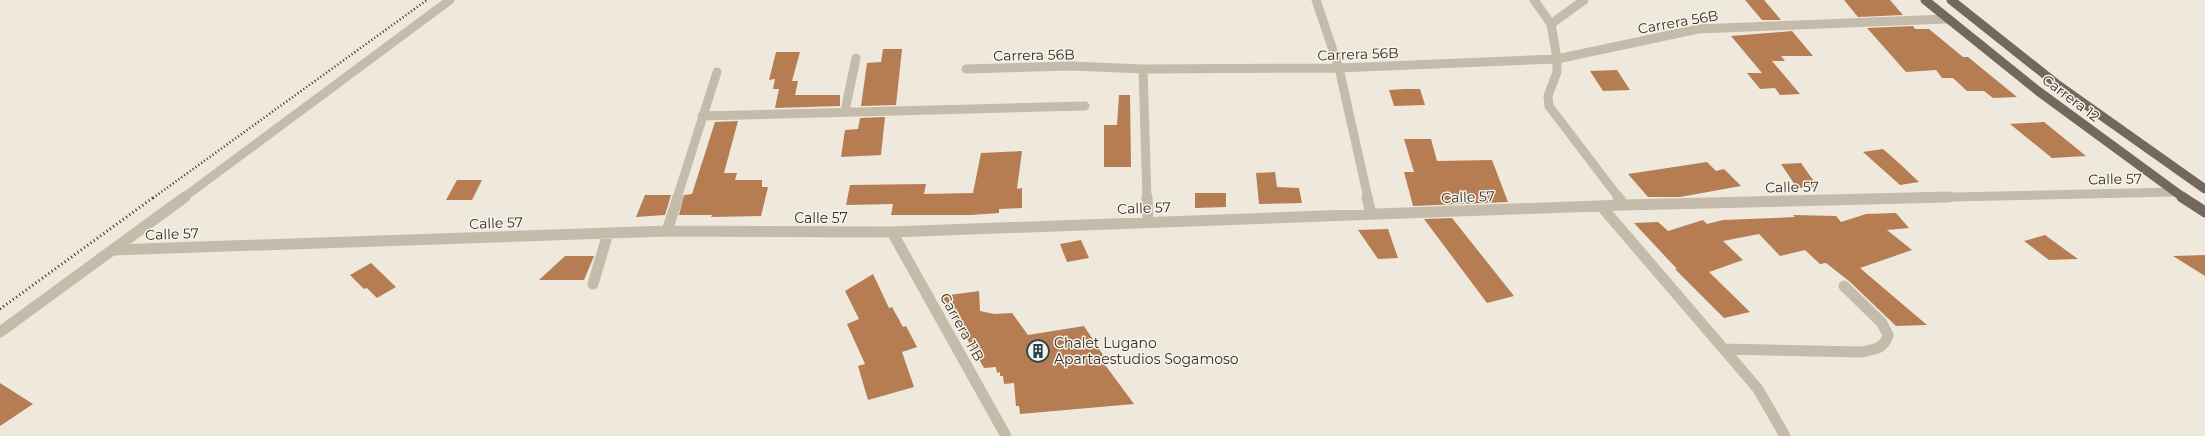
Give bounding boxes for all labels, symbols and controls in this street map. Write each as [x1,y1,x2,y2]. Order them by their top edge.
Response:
street label: Carrera 56B [1636,6,1720,38]
street label: Carrera 56B [1317,44,1399,64]
street label: Carrera 56B [993,45,1075,65]
street label: Carrera 12 [2039,71,2103,126]
street label: Calle 57 [2088,170,2142,188]
street label: Calle 57 [1765,178,1819,196]
street label: Calle 57 [1441,187,1495,207]
street label: Calle 57 [1117,198,1171,218]
street label: Calle 57 [794,209,848,227]
street label: Calle 57 [469,213,523,233]
street label: Calle 57 [145,224,199,244]
street label: Carrera 11B [936,290,988,364]
place label: Chalet Lugano Apartaestudios Sogamoso [1054,334,1239,368]
building icon: Chalet Lugano Apartaestudios Sogamoso [1025,338,1051,364]

